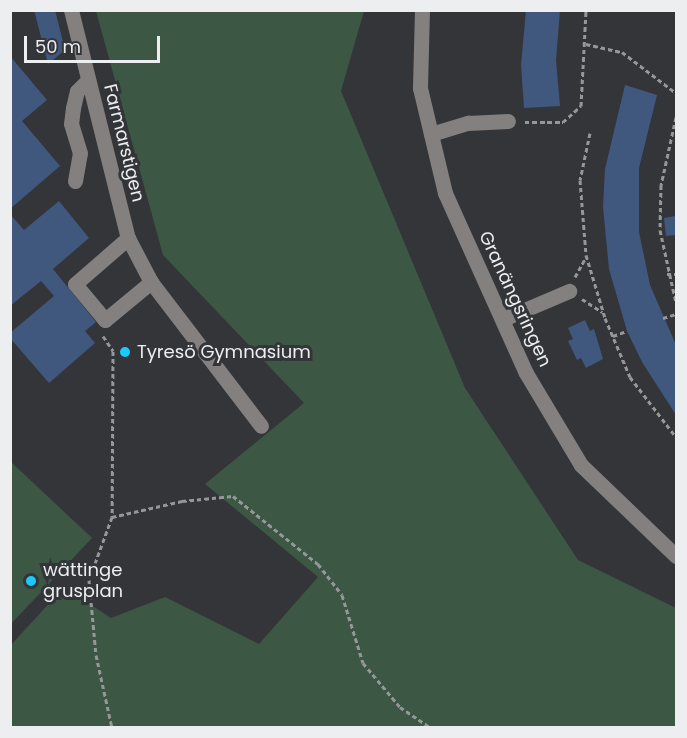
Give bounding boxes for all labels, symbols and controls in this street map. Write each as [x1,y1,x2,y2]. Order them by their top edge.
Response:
scale bar [27,24,164,62]
text: 50 m [35,34,81,59]
street label: Farmarstigen [99,82,149,204]
street label: Granängsringen [474,228,556,370]
place label: Tyresö Gymnasium [137,341,311,363]
marker: Tyresö Gymnasium [118,345,132,359]
place label: wättinge grusplan [43,560,123,602]
marker: wättinge grusplan [24,574,38,588]

